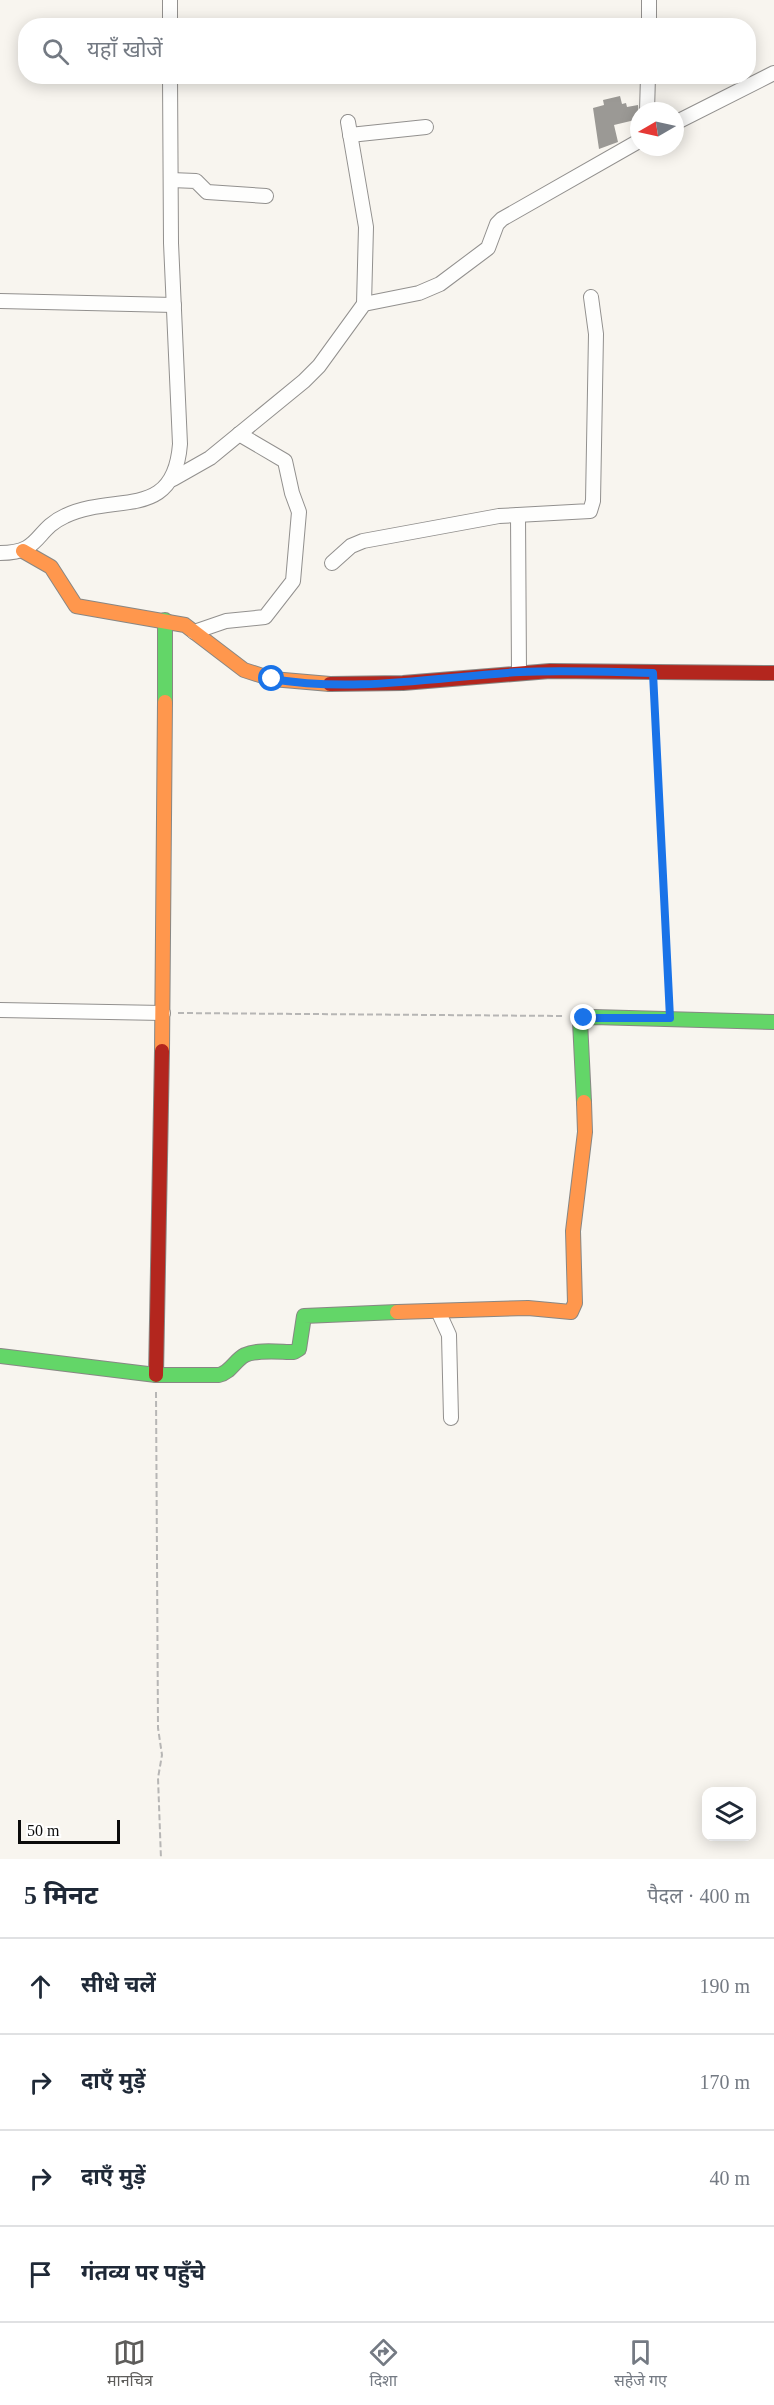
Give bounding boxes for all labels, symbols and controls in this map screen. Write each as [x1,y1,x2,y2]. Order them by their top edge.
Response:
search box [18,18,756,84]
icon: search [39,35,72,68]
text: यहाँ खोजें [87,37,163,62]
north arrow [630,102,684,156]
route start [258,665,284,691]
route end [570,1004,596,1030]
map controls [702,1787,756,1841]
button: layers [702,1787,756,1841]
scale bar [18,1817,120,1844]
text: 50 m [27,1822,59,1839]
text: 5 मिनट [24,1881,98,1910]
text: पैदल · 400 m [647,1885,750,1907]
icon: ahead [24,1970,57,2003]
text: सीधे चलें [81,1972,156,1997]
text: 190 m [699,1975,750,1997]
icon: right [24,2066,57,2099]
text: दाएँ मुड़ें [81,2068,146,2093]
text: 170 m [699,2071,750,2093]
icon: right [24,2162,57,2195]
text: दाएँ मुड़ें [81,2164,146,2189]
text: 40 m [709,2167,750,2189]
icon: arrive [24,2258,57,2291]
text: गंतव्य पर पहुँचे [81,2260,205,2285]
tab: मानचित्र [107,2336,153,2393]
tab: दिशा [367,2336,400,2393]
tab: सहेजे गए [614,2336,667,2393]

